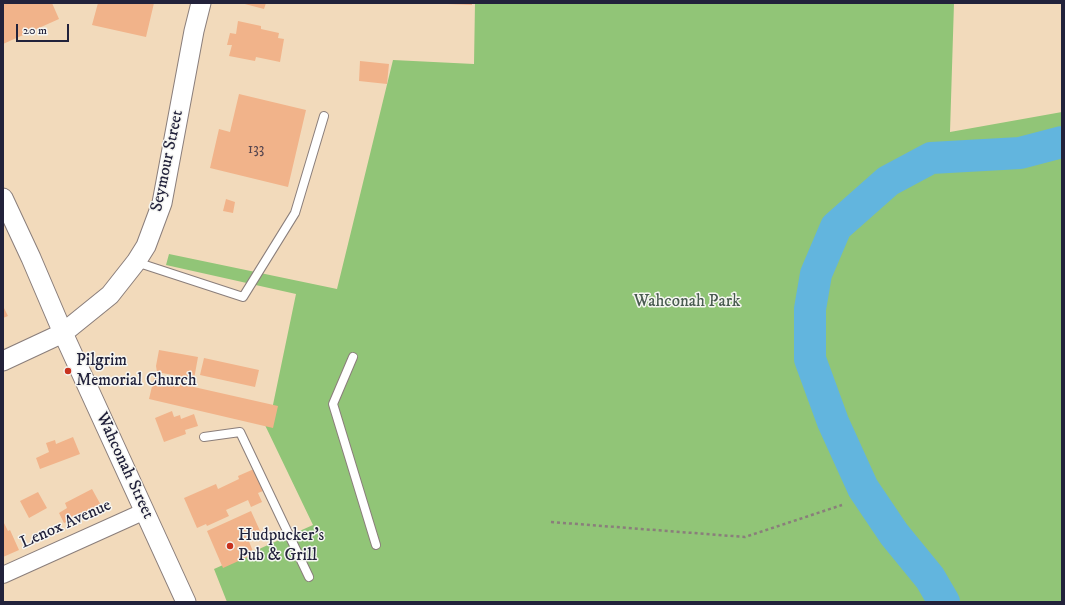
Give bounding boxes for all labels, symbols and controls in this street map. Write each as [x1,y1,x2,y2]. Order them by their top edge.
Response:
scale bar [18,16,71,42]
text: 20 m [23,23,47,38]
street label: Seymour Street [147,108,189,214]
house number: 133 [248,141,264,159]
park label: Wahconah Park [634,292,740,312]
place label: Pilgrim Memorial Church [76,351,197,391]
marker: Pilgrim Memorial Church [63,366,73,376]
street label: Wahconah Street [90,410,158,522]
street label: Lenox Avenue [17,496,115,554]
place label: Hudpucker's Pub & Grill [238,526,324,566]
marker: Hudpucker's Pub & Grill [225,541,235,551]

